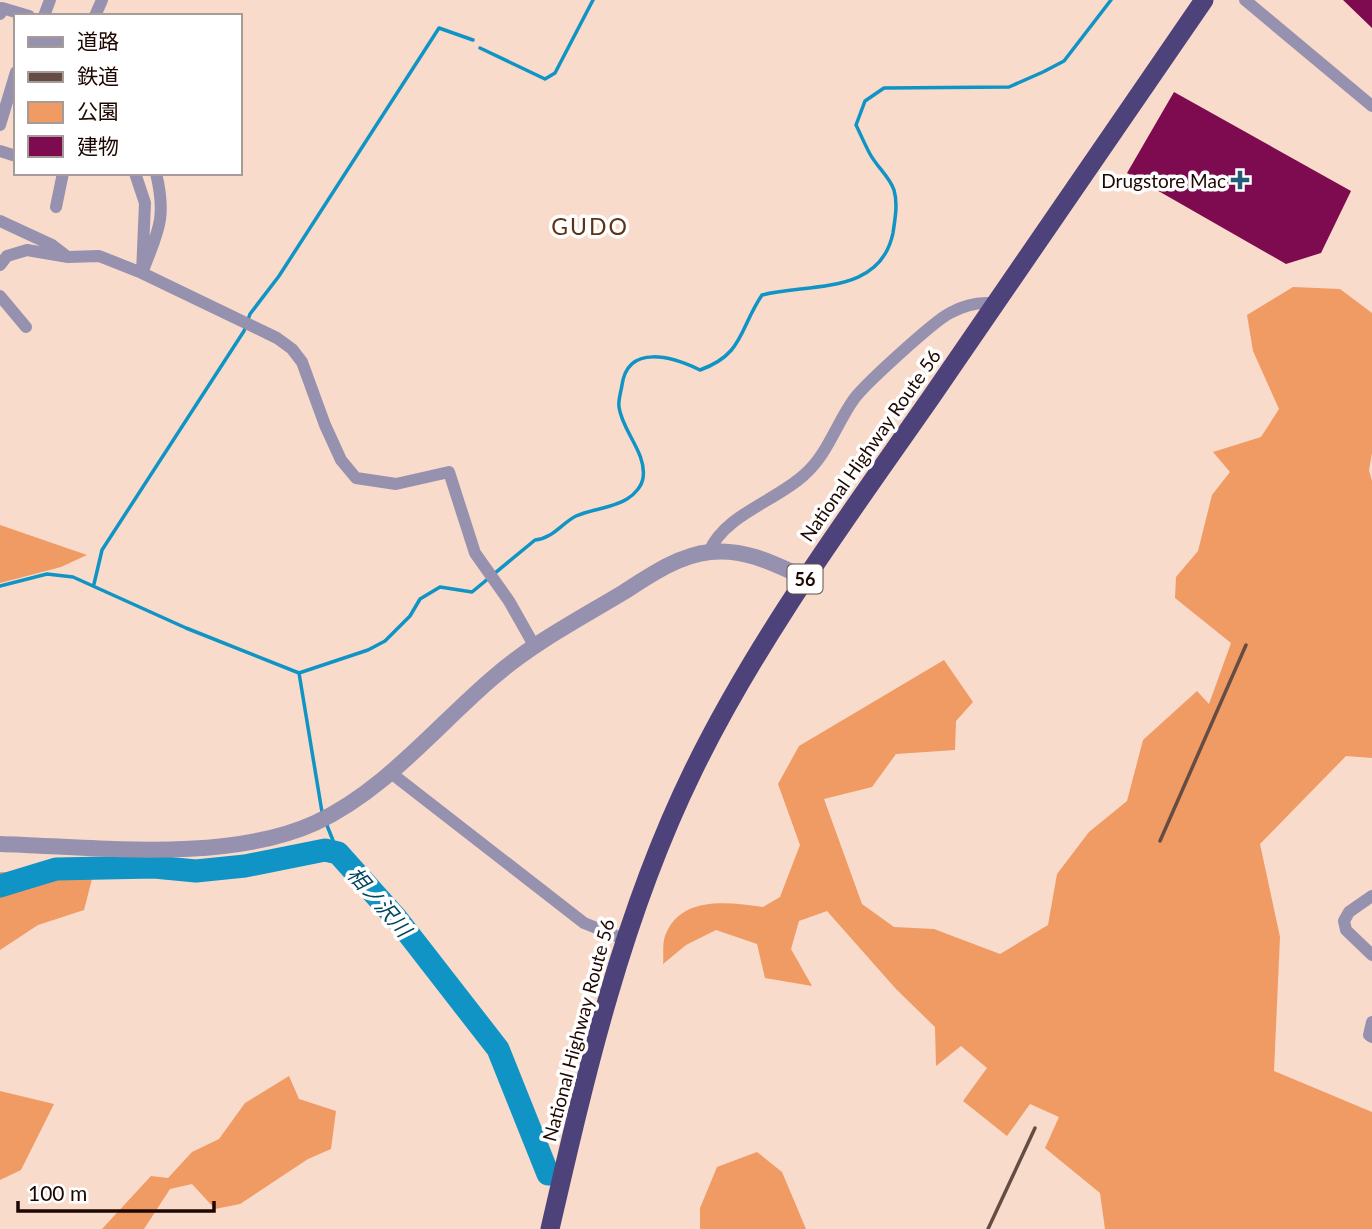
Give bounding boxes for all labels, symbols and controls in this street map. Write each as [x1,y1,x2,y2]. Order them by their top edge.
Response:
legend [14,14,242,175]
text: 道路 [77,28,119,53]
text: 鉄道 [77,63,119,88]
text: 公園 [77,98,119,123]
text: 建物 [77,133,119,158]
place label: Drugstore Mac [1101,169,1226,192]
marker: Drugstore Mac [1232,172,1248,188]
district label: GUDO [551,212,629,240]
street label: National Highway Route 56 [795,344,945,546]
road number: 56 [788,564,822,594]
water label: 相ノ沢川 [343,861,418,942]
street label: National Highway Route 56 [537,916,619,1144]
scale bar [18,1170,214,1214]
text: 100 m [28,1180,87,1205]

